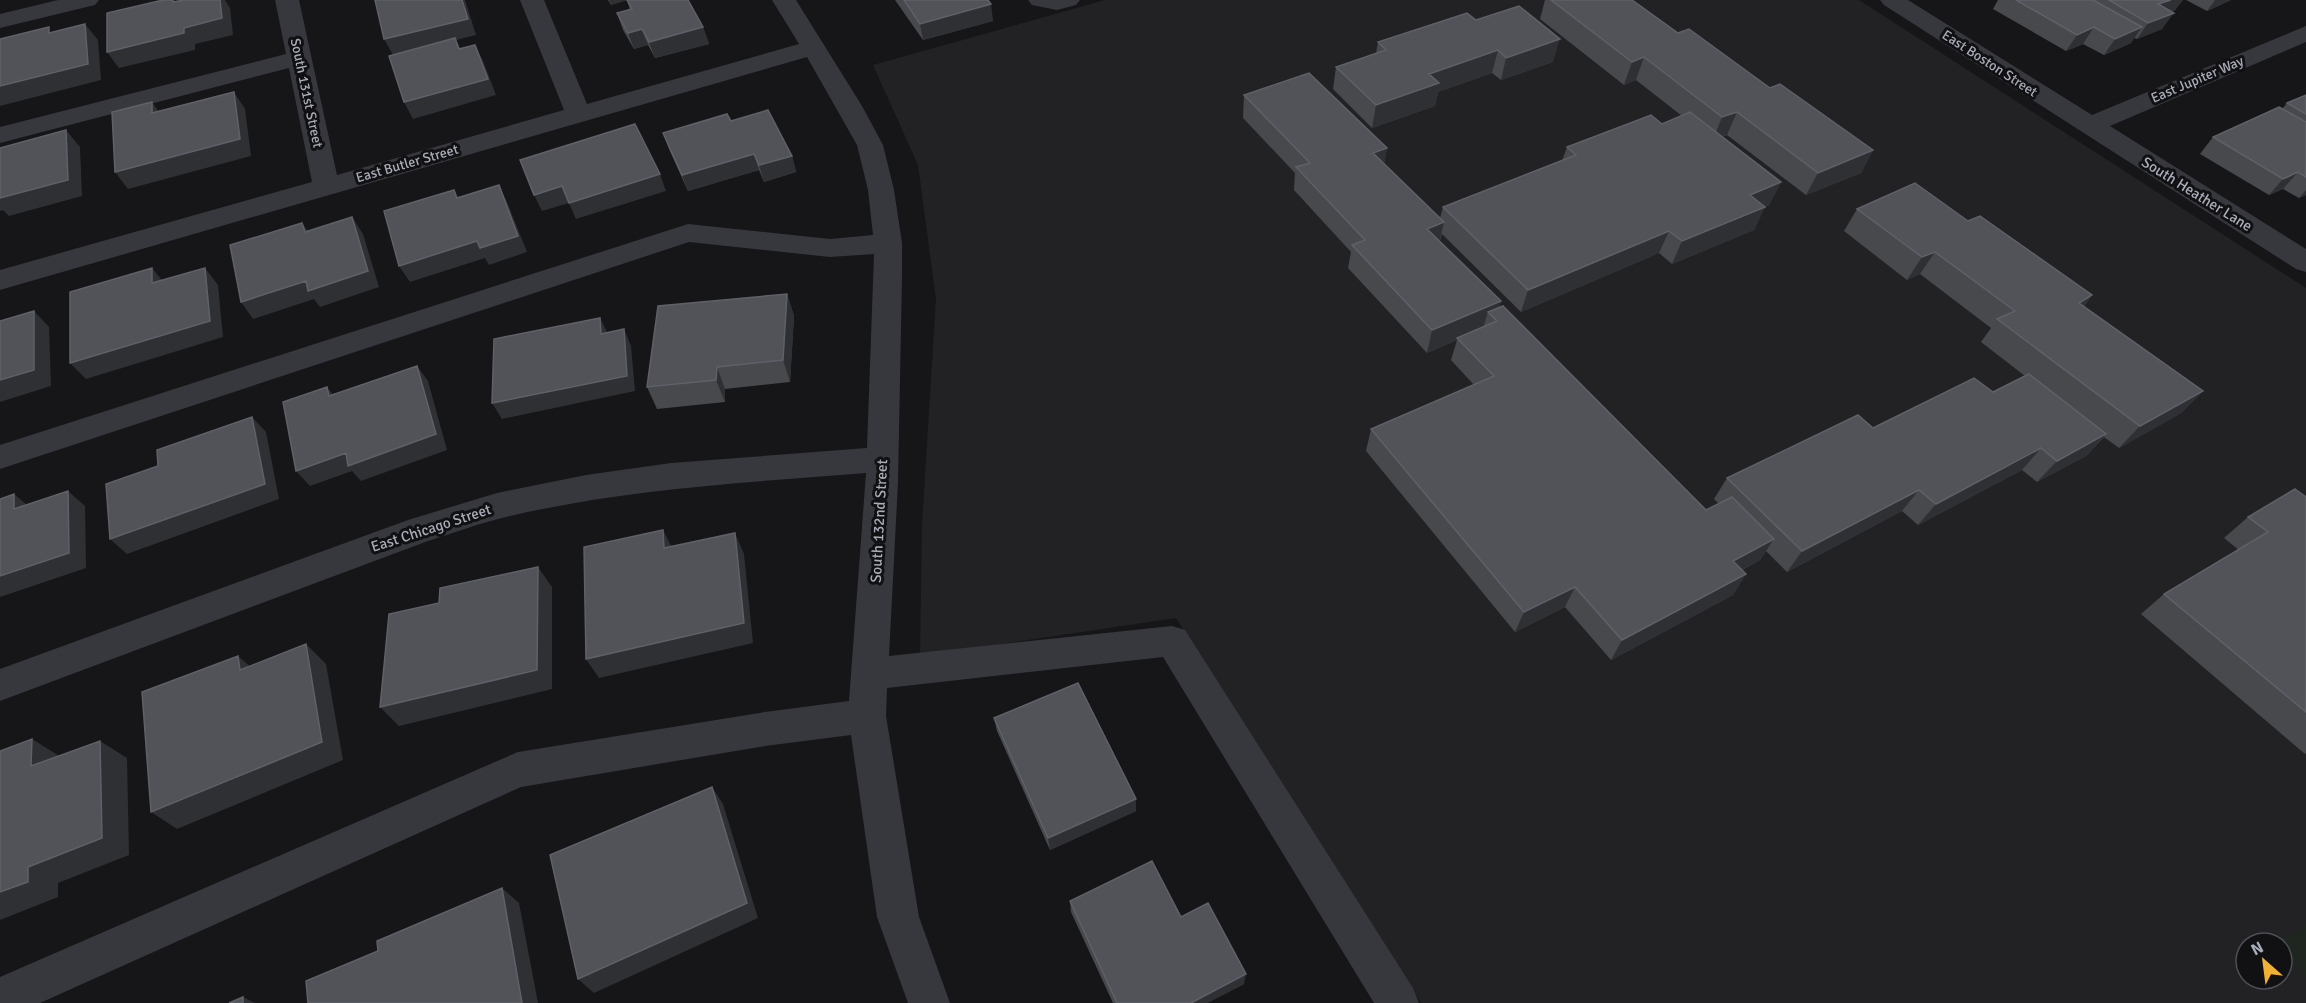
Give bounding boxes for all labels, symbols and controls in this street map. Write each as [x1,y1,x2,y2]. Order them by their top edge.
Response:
street label: East Boston Street [1939,26,2041,101]
street label: South 131st Street [287,37,326,150]
street label: East Jupiter Way [2148,52,2246,107]
street label: East Butler Street [354,141,460,186]
street label: South Heather Lane [2138,153,2256,235]
street label: South 132nd Street [867,459,891,583]
street label: East Chicago Street [369,500,493,556]
north arrow [2234,931,2294,991]
text: N [2248,937,2267,960]

